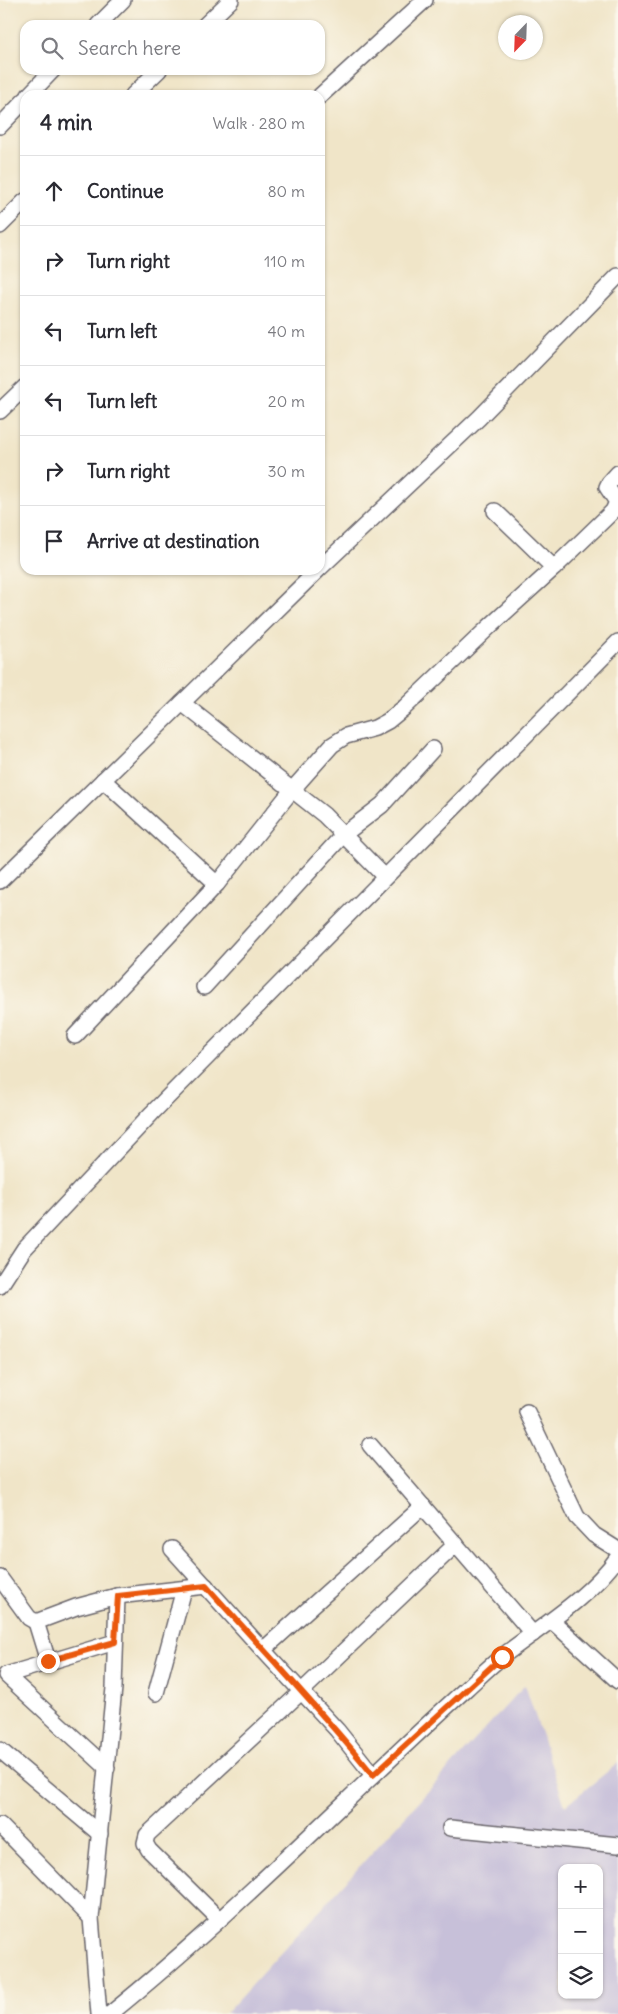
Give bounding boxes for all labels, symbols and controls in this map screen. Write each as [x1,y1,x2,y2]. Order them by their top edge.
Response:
north arrow [498,15,543,60]
search box [20,20,325,75]
icon: search [38,34,66,62]
text: Search here [78,36,181,60]
text: 4 min [40,109,92,136]
text: Walk · 280 m [213,113,305,133]
icon: ahead [40,177,68,205]
text: Continue [87,179,164,203]
text: 80 m [267,181,305,201]
icon: right [40,247,68,275]
text: Turn right [87,249,170,273]
text: 110 m [264,251,305,271]
icon: left [40,317,68,345]
text: Turn left [87,319,157,343]
text: 40 m [267,321,305,341]
icon: left [40,387,68,415]
text: Turn left [87,389,157,413]
text: 20 m [268,391,305,411]
icon: right [40,457,68,485]
text: Turn right [87,459,170,483]
text: 30 m [268,461,305,481]
icon: arrive [40,527,68,555]
text: Arrive at destination [87,529,260,553]
route start [491,1646,514,1669]
route end [37,1650,60,1673]
map controls [558,1864,603,1999]
button: + [558,1864,603,1909]
button: − [558,1909,603,1954]
button: layers [558,1954,603,1999]

